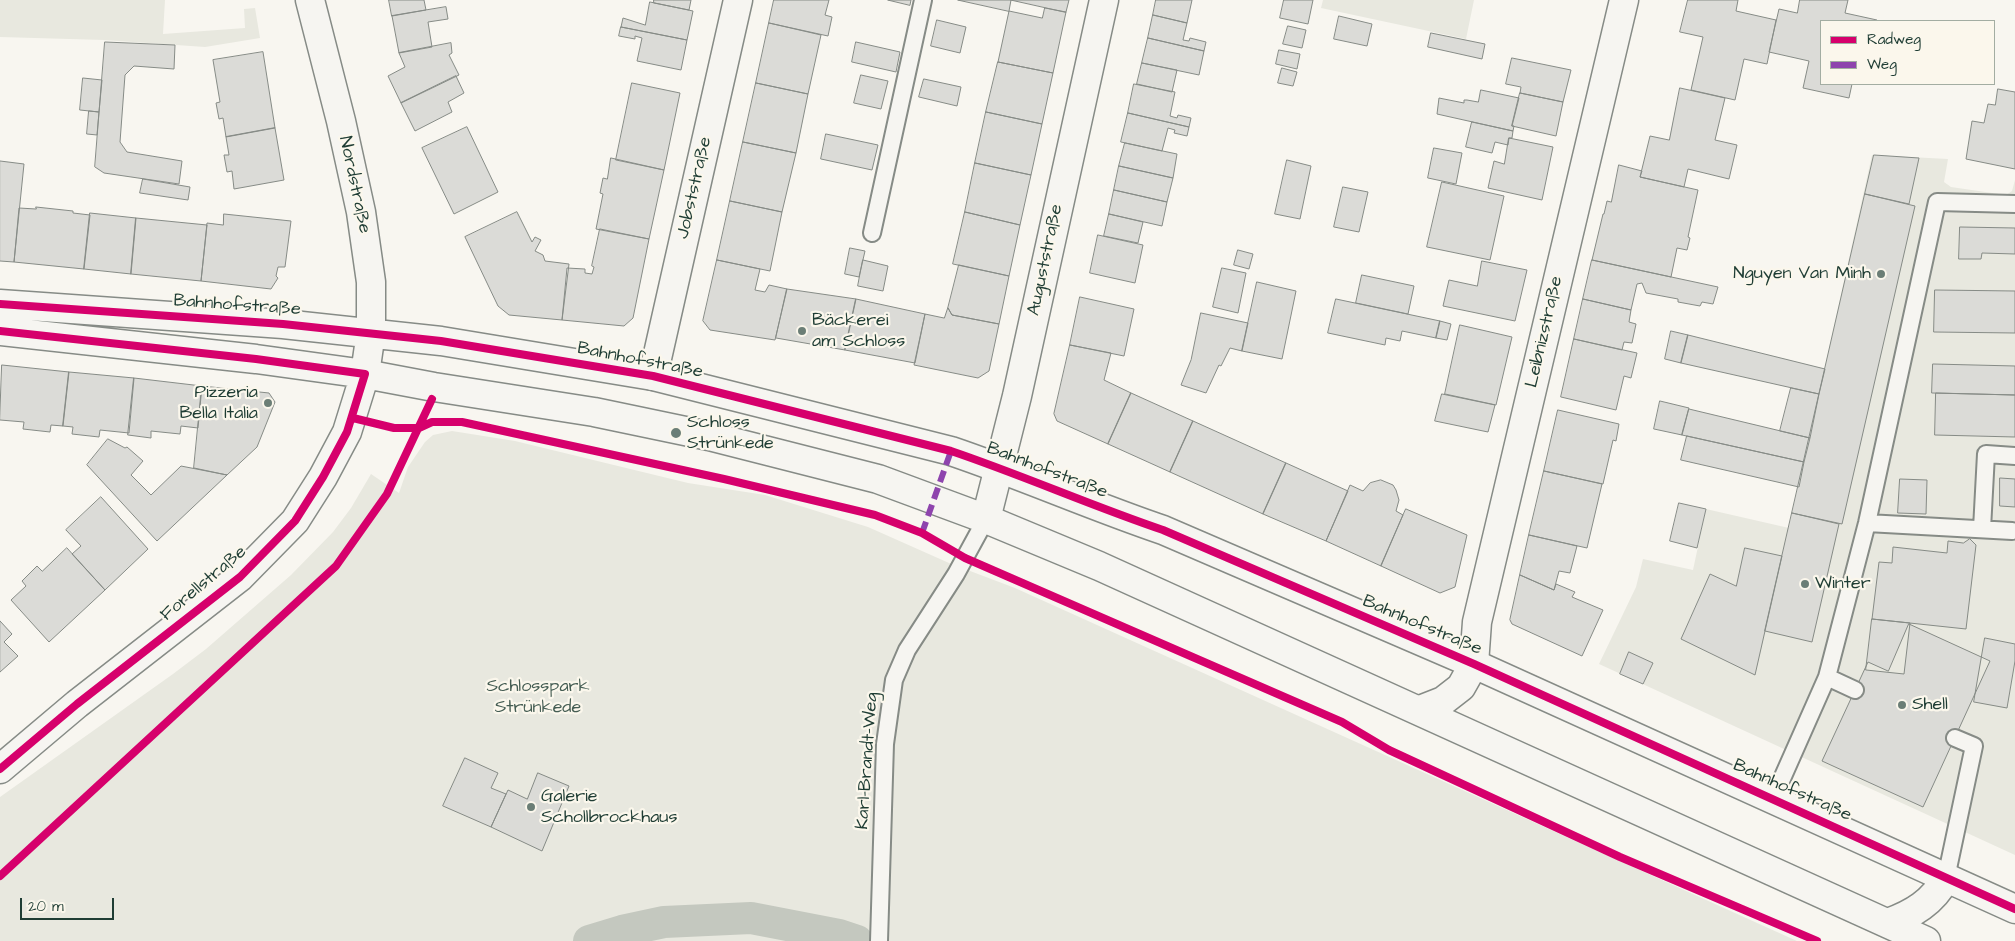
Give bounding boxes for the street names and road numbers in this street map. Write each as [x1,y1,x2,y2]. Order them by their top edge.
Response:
street label: Nordstraße [333,135,375,235]
street label: Jobststraße [673,135,717,241]
street label: Auguststraße [1024,202,1068,318]
street label: Leibnizstraße [1522,274,1568,390]
street label: Bahnhofstraße [173,291,301,321]
street label: Bahnhofstraße [575,338,705,384]
street label: Bahnhofstraße [984,438,1110,504]
street label: Forellstraße [157,542,251,626]
street label: Bahnhofstraße [1359,591,1485,661]
street label: Karl-Brandt-Weg [852,692,884,830]
street label: Bahnhofstraße [1729,755,1855,827]

